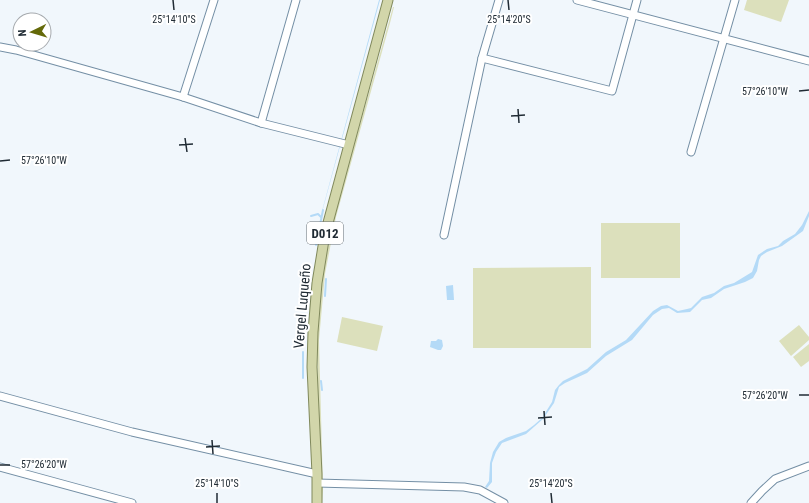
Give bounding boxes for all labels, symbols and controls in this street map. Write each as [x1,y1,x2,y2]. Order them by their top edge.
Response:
north arrow [12,12,52,52]
text: 25°14'10"S [152,14,196,25]
text: 25°14'20"S [487,14,531,25]
text: N [16,29,29,37]
text: 57°26'10"W [742,86,788,97]
text: 57°26'10"W [21,155,67,166]
road number: D012 [307,222,343,244]
street label: Vergel Luqueño [290,263,314,349]
text: 57°26'20"W [742,390,788,401]
text: 57°26'20"W [21,459,67,470]
text: 25°14'10"S [195,478,239,489]
text: 25°14'20"S [529,478,573,489]

